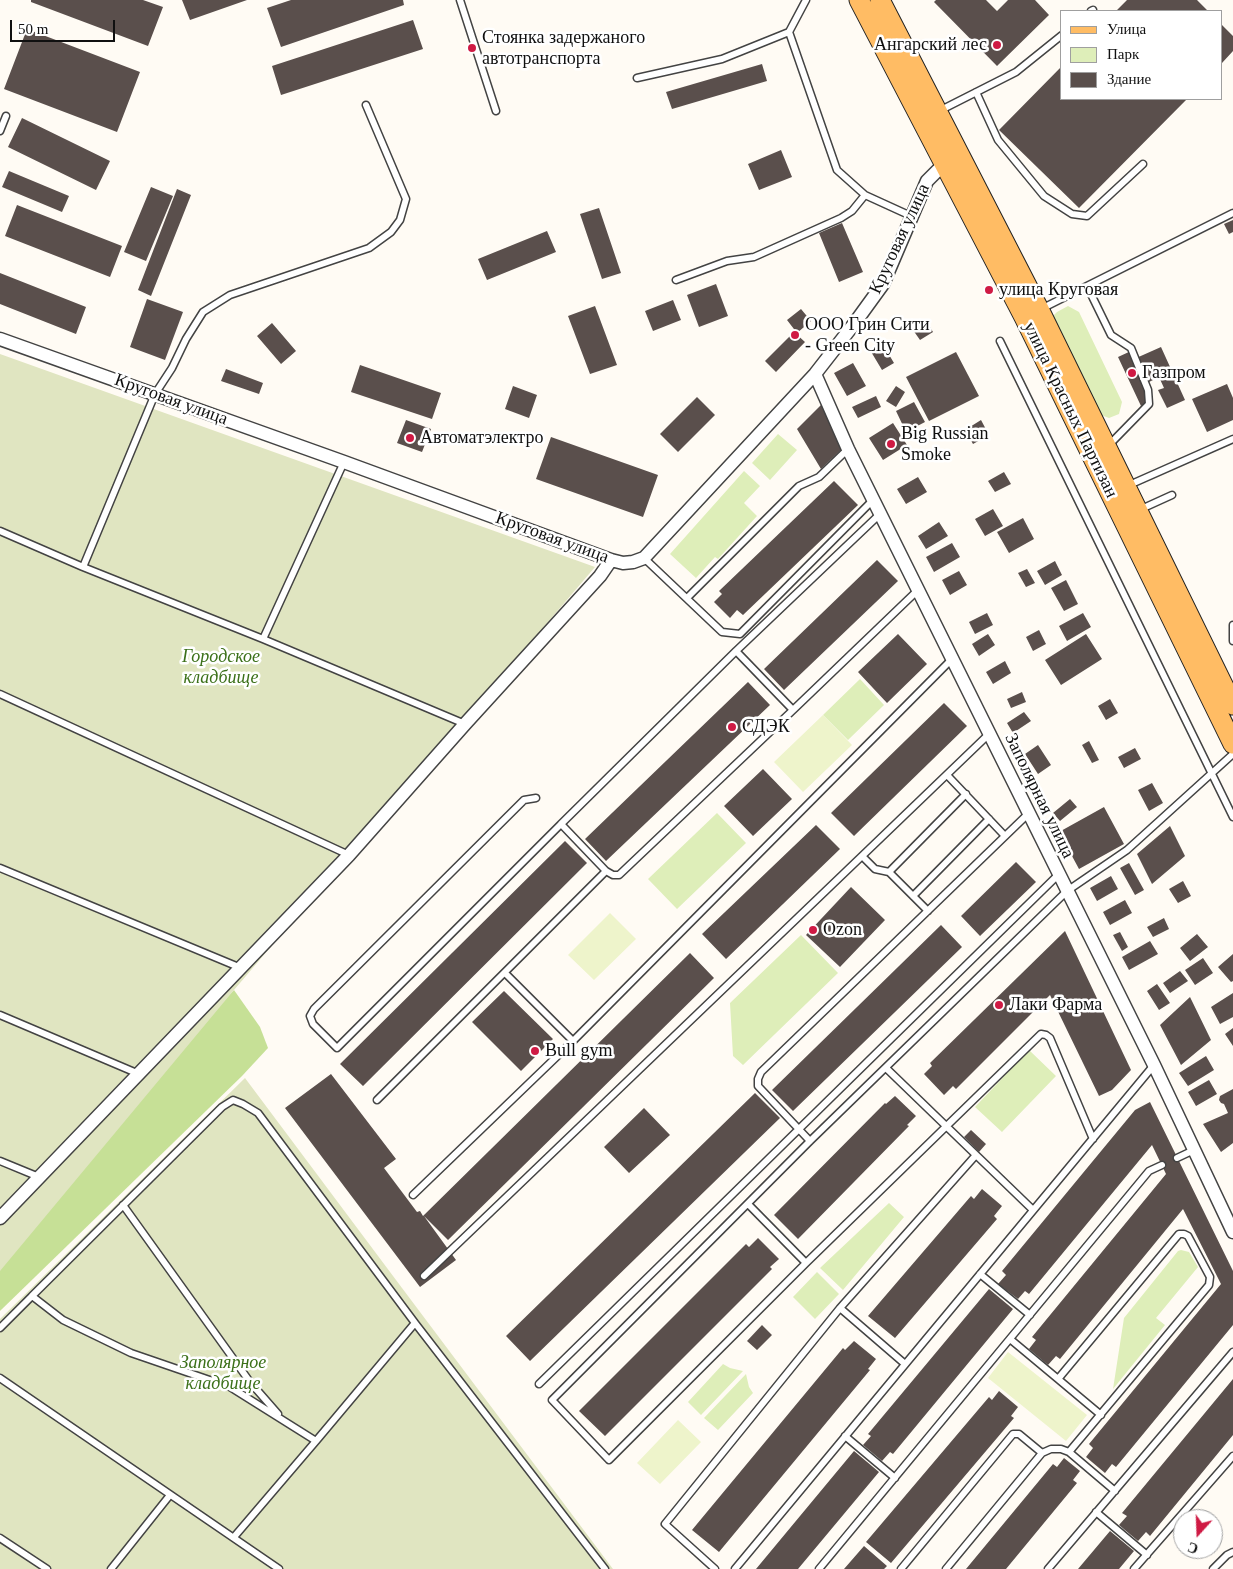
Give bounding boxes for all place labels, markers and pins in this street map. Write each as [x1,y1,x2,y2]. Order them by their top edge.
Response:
place label: Стоянка задержаного автотранспорта [482,27,645,70]
place label: Ангарский лес [874,34,987,56]
marker: Ангарский лес [991,39,1003,51]
marker: Стоянка задержаного автотранспорта [466,42,478,54]
place label: улица Круговая [999,279,1118,301]
marker: улица Круговая [983,284,995,296]
place label: ООО Грин Сити - Green City [805,314,930,356]
marker: ООО Грин Сити - Green City [789,329,801,341]
place label: Газпром [1142,362,1206,384]
marker: Газпром [1126,367,1138,379]
place label: Big Russian Smoke [901,423,989,466]
place label: Автоматэлектро [420,427,543,449]
marker: Автоматэлектро [404,432,416,444]
marker: Big Russian Smoke [885,438,897,450]
place label: СДЭК [742,716,790,738]
marker: СДЭК [726,721,738,733]
place label: Ozon [823,919,862,941]
marker: Ozon [807,924,819,936]
place label: Лаки Фарма [1009,994,1102,1016]
marker: Лаки Фарма [993,999,1005,1011]
place label: Bull gym [545,1040,613,1062]
marker: Bull gym [529,1045,541,1057]

